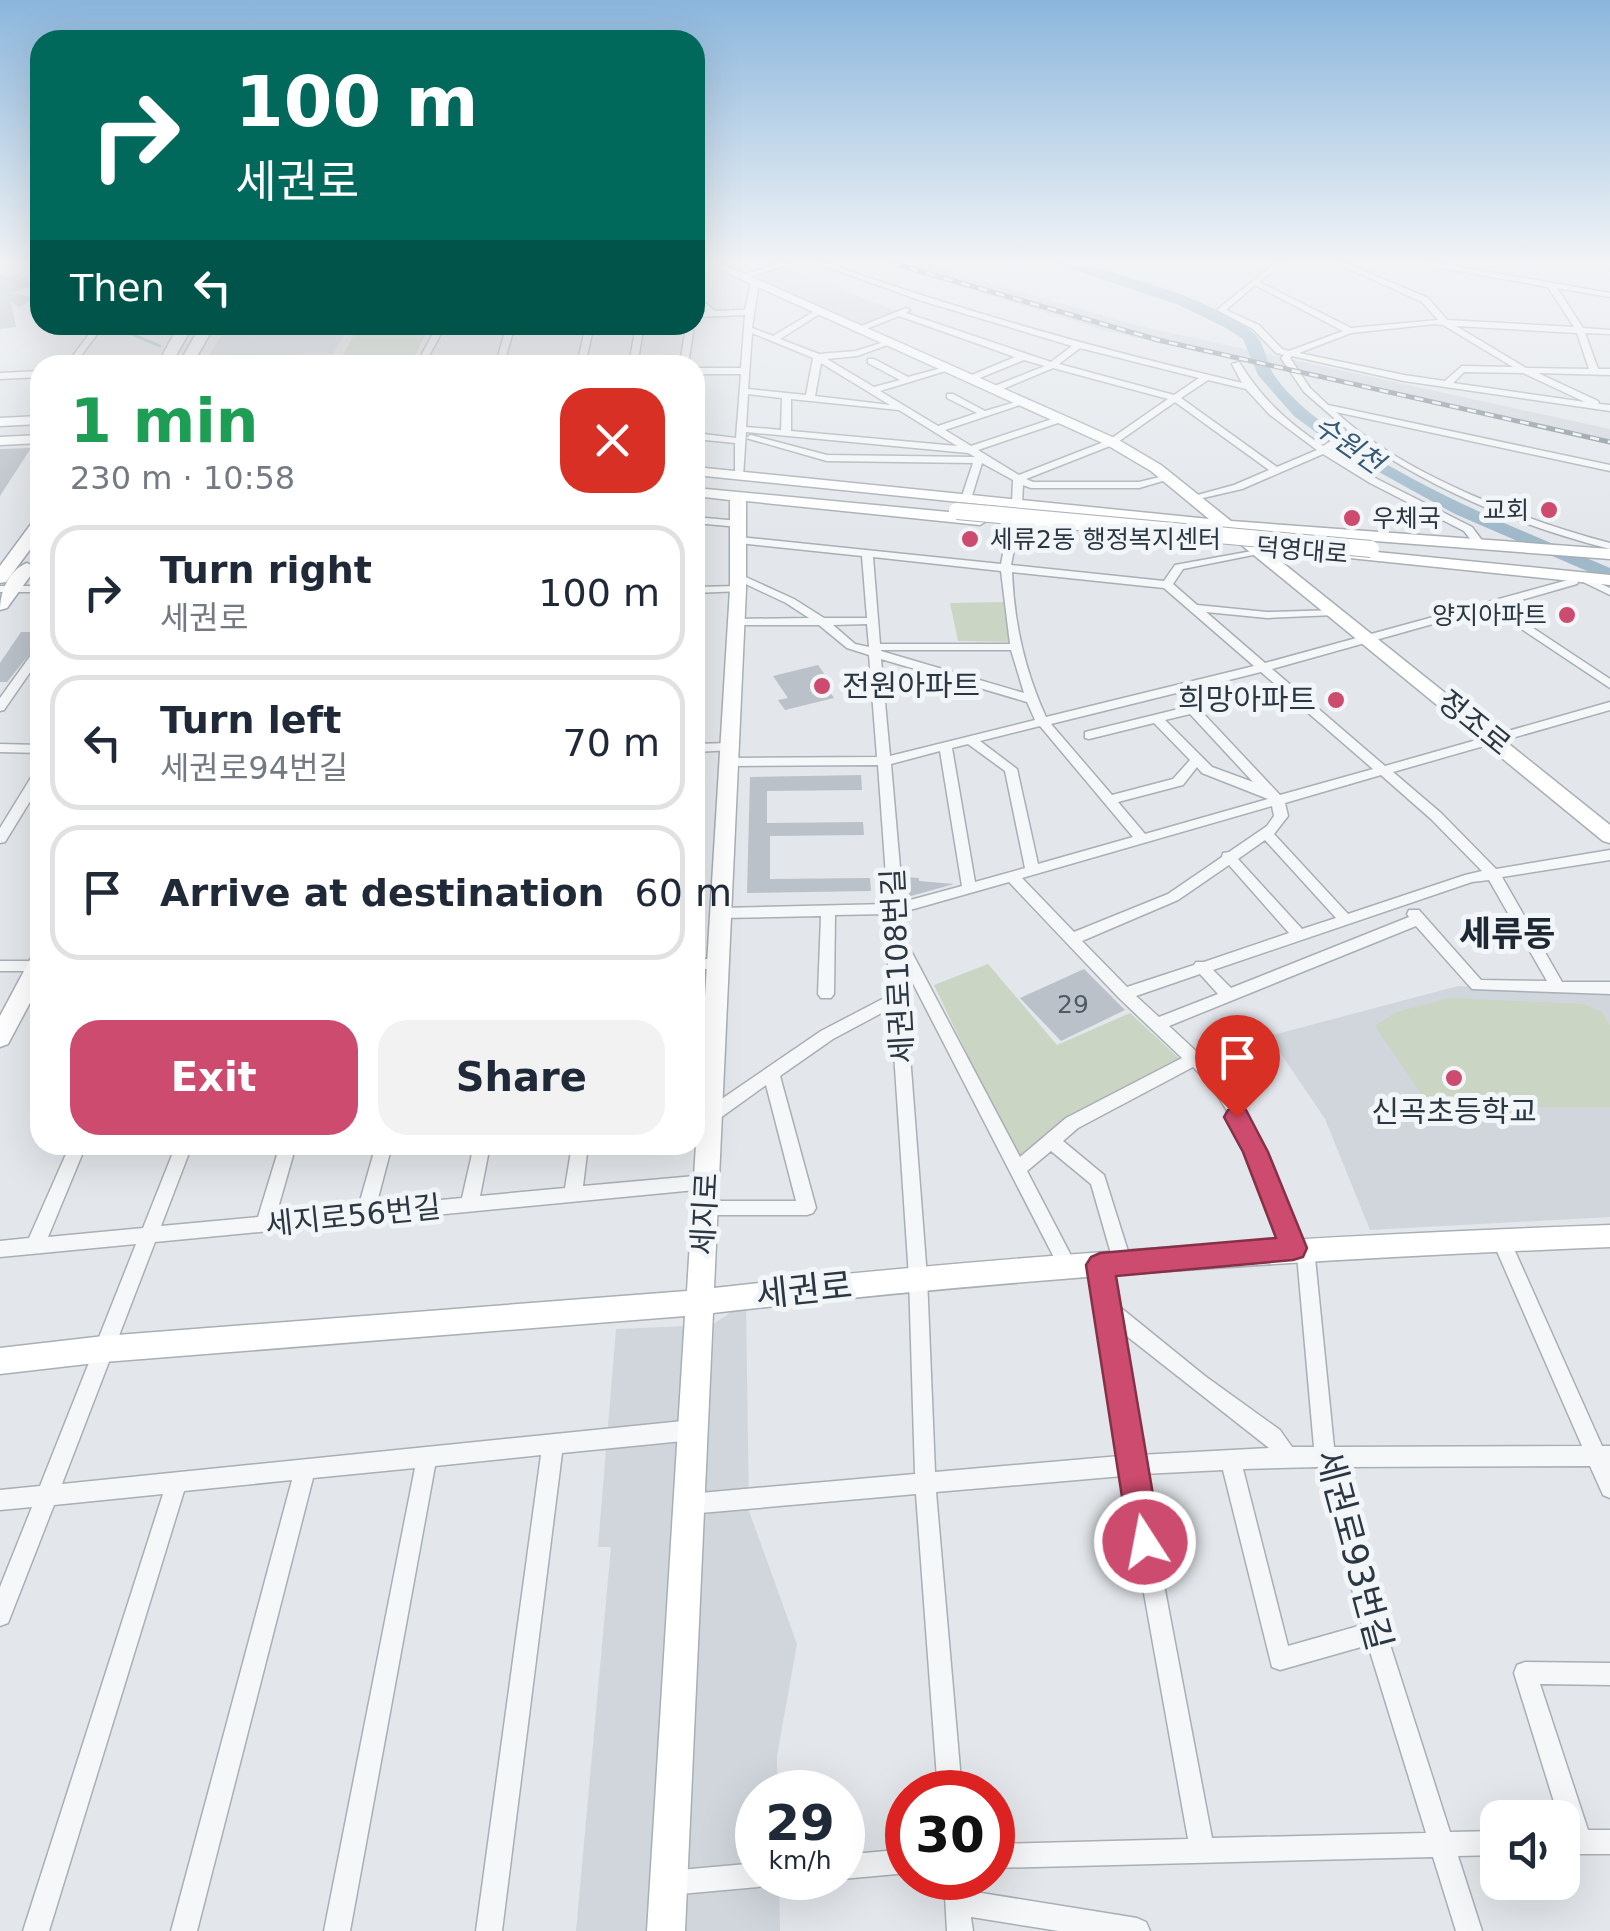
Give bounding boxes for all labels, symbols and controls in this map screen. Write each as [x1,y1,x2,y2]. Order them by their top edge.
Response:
text: 100 m [235,61,478,143]
icon: right [70,70,200,200]
text: 세권로 [235,155,359,208]
icon: left [185,260,240,315]
text: Then [70,266,165,310]
text: 1 min [70,386,258,456]
button: close [560,388,665,493]
water label: 수원천 [1308,409,1392,482]
text: 230 m · 10:58 [70,459,295,497]
place label: 교회 [1483,496,1529,525]
marker: 교회 [1538,499,1560,521]
place label: 우체국 [1372,504,1441,533]
marker: 우체국 [1341,507,1363,529]
place label: 세류2동 행정복지센터 [990,525,1221,554]
marker: 세류2동 행정복지센터 [959,528,981,550]
street label: 덕영대로 [1255,532,1349,569]
text: Turn right [160,548,372,592]
icon: right [75,565,130,620]
text: 100 m [538,571,660,615]
text: 세권로 [160,599,248,637]
place label: 양지아파트 [1432,601,1547,630]
marker: 양지아파트 [1556,604,1578,626]
place label: 전원아파트 [842,668,980,703]
marker: 전원아파트 [811,675,833,697]
place label: 희망아파트 [1178,682,1316,717]
street label: 정조로 [1431,683,1518,762]
marker: 희망아파트 [1325,689,1347,711]
text: Turn left [160,698,341,742]
icon: left [75,715,130,770]
text: 70 m [563,721,660,765]
text: 세권로94번길 [160,749,348,787]
icon: arrive [75,865,130,920]
street label: 세권로108번길 [875,868,920,1064]
text: Arrive at destination [160,871,605,915]
text: 60 m [635,871,732,915]
district label: 세류동 [1459,914,1555,954]
house number: 29 [1057,990,1089,1019]
pin [1195,1015,1280,1118]
button: Exit [70,1020,358,1135]
button: Share [378,1020,665,1135]
icon: arrive [1210,1030,1265,1085]
marker: 신곡초등학교 [1443,1067,1465,1089]
place label: 신곡초등학교 [1371,1094,1537,1129]
street label: 세지로 [685,1172,724,1256]
street label: 세지로56번길 [264,1189,442,1242]
street label: 세권로 [754,1265,854,1315]
street label: 세권로93번길 [1308,1446,1400,1654]
position arrow [1093,1490,1197,1594]
speed limit sign: 30 [885,1770,1015,1900]
text: 29 [765,1794,835,1852]
map controls [1480,1800,1580,1900]
button: sound [1480,1800,1580,1900]
text: km/h [768,1846,832,1875]

